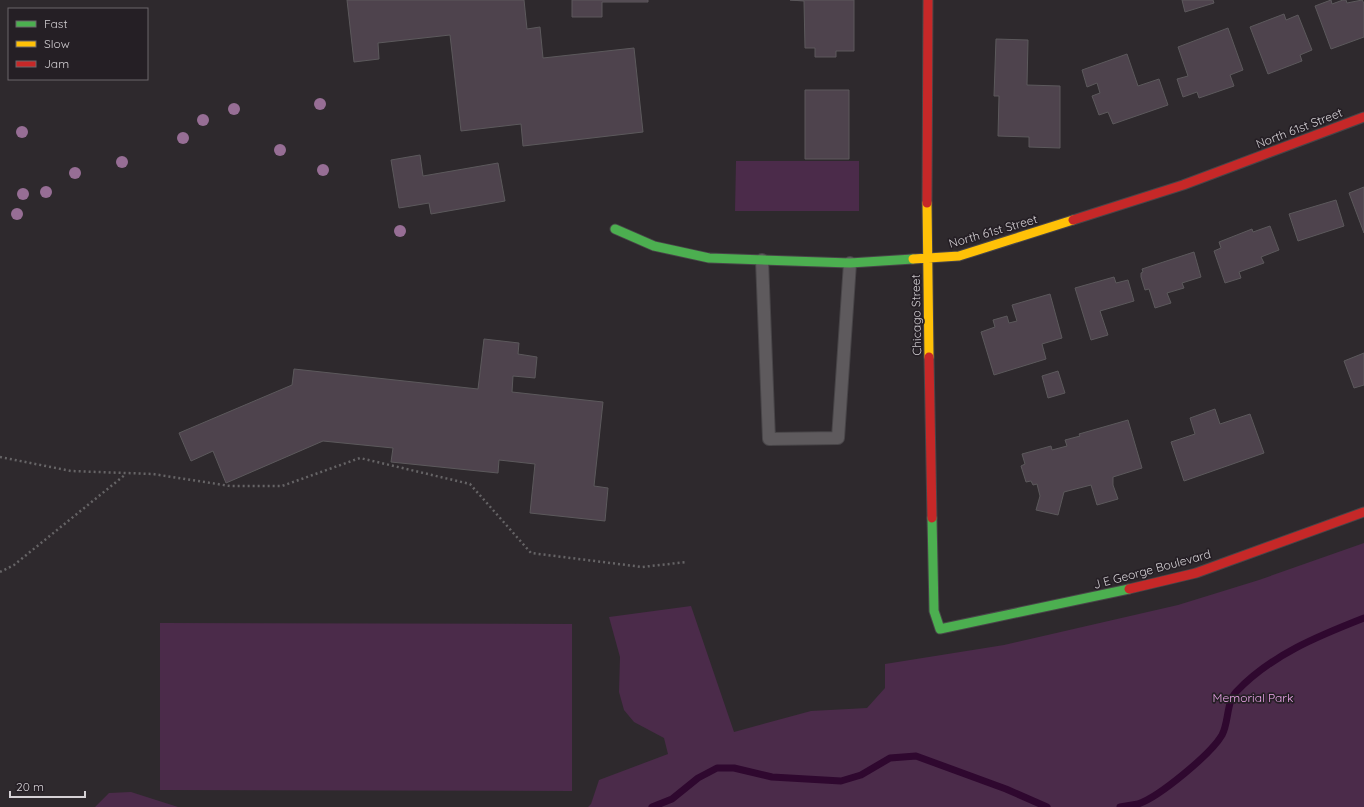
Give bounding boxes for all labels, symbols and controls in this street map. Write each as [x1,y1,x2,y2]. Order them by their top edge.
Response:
legend [8,8,148,80]
text: Fast [44,16,68,31]
text: Slow [44,36,70,51]
text: Jam [44,56,69,71]
street label: North 61st Street [1254,105,1344,151]
street label: North 61st Street [947,211,1039,251]
street label: Chicago Street [908,274,924,356]
street label: J E George Boulevard [1092,546,1212,592]
park label: Memorial Park [1213,690,1293,705]
scale bar [10,773,85,799]
text: 20 m [16,779,44,794]

